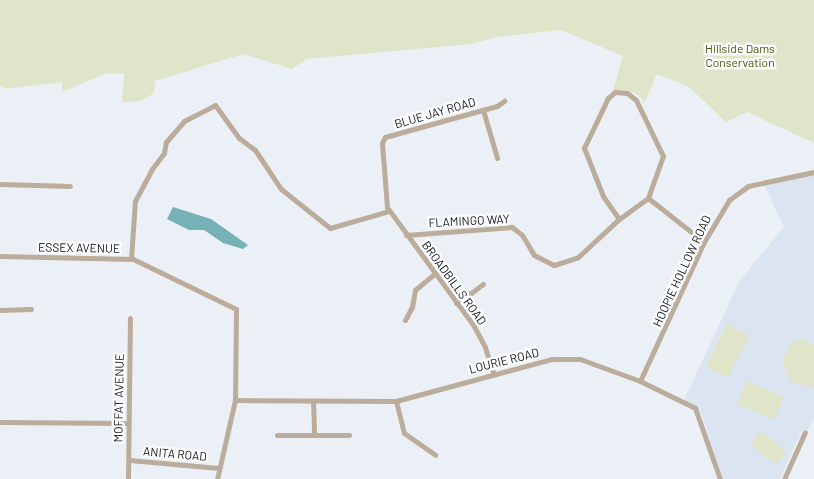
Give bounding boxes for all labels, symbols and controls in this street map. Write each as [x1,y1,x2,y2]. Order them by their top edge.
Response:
park label: Hillside Dams Conservation [705,42,775,70]
street label: BLUE JAY ROAD [393,95,477,131]
street label: FLAMINGO WAY [428,212,510,230]
street label: HOOPIE HOLLOW ROAD [650,213,714,329]
street label: BROADBILLS ROAD [419,238,489,328]
street label: ESSEX AVENUE [38,240,120,256]
street label: LOURIE ROAD [468,345,540,377]
street label: MOFFAT AVENUE [111,353,127,443]
street label: ANITA ROAD [143,444,207,464]

